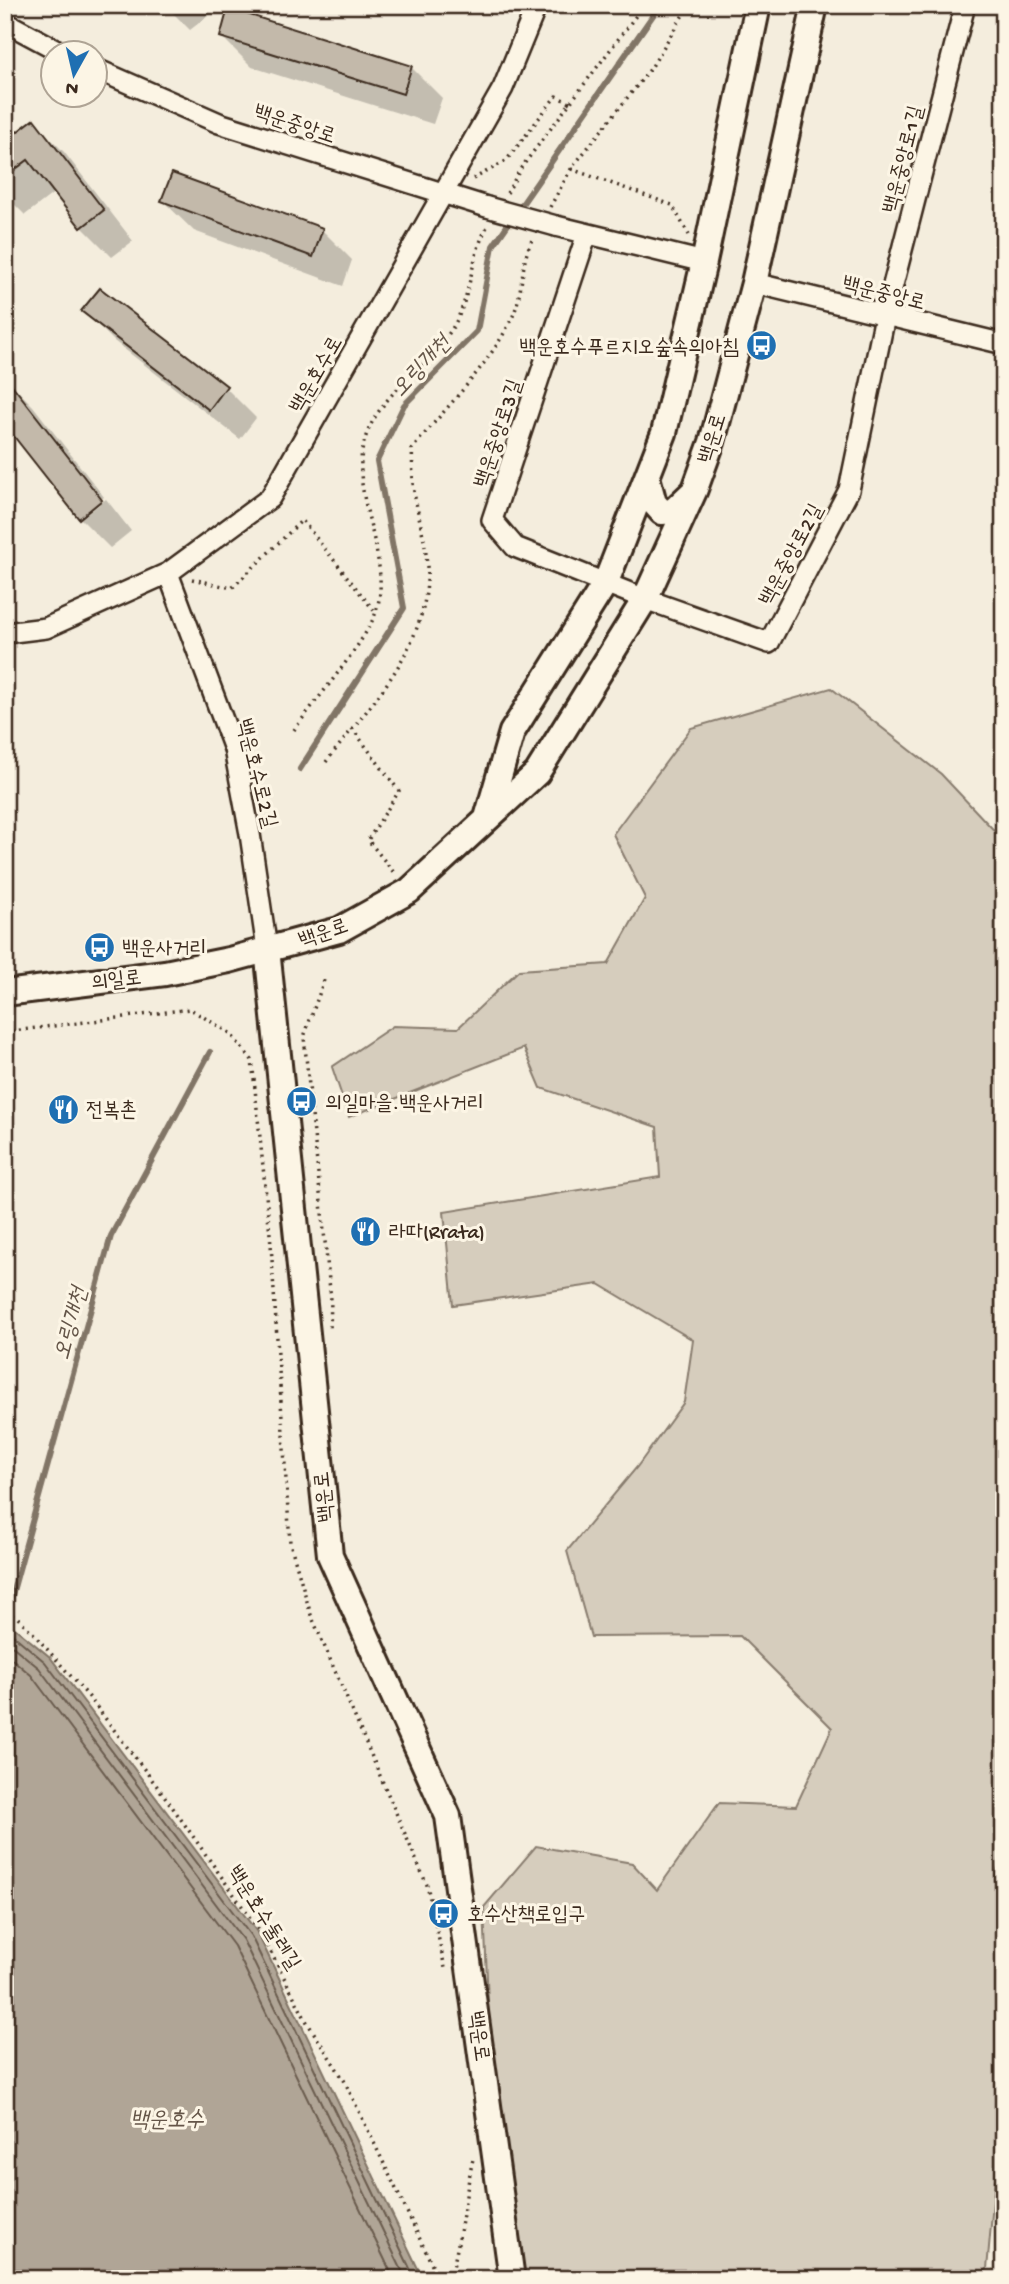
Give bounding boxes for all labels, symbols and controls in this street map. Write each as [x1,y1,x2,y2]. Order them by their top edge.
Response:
north arrow [38,38,108,108]
text: N [64,75,80,100]
street label: 백운중앙로 [250,101,338,151]
street label: 백운중앙로1길 [880,103,931,216]
street label: 백운중앙로 [839,273,927,318]
water label: 오링개천 [387,329,459,404]
bus stop icon: 백운호수푸르지오숲속의아침 [745,329,779,363]
street label: 백운호수로 [286,333,350,419]
place label: 백운호수푸르지오숲속의아침 [519,336,739,362]
street label: 백운중앙로3길 [471,377,530,491]
street label: 백운로 [695,411,734,467]
street label: 백운중앙로2길 [756,500,830,611]
street label: 백운호수로2길 [229,717,280,831]
street label: 백운로 [296,915,352,955]
bus stop icon: 백운사거리 [82,930,116,964]
place label: 백운사거리 [122,938,207,963]
street label: 의일로 [90,967,143,998]
bus stop icon: 의일마을.백운사거리 [285,1085,319,1119]
restaurant icon: 전복촌 [46,1092,80,1126]
place label: 의일마을.백운사거리 [325,1093,484,1118]
place label: 전복촌 [86,1099,137,1125]
restaurant icon: 라따(Rrata) [349,1214,383,1248]
place label: 라따(Rrata) [389,1222,485,1247]
water label: 오링개천 [50,1282,96,1363]
street label: 백운로 [311,1470,342,1523]
street label: 백운호수둘레길 [220,1862,304,1976]
bus stop icon: 호수산책로입구 [427,1896,461,1930]
place label: 호수산책로입구 [467,1904,585,1929]
street label: 백운로 [461,2010,492,2063]
water label: 백운호수 [130,2108,205,2135]

